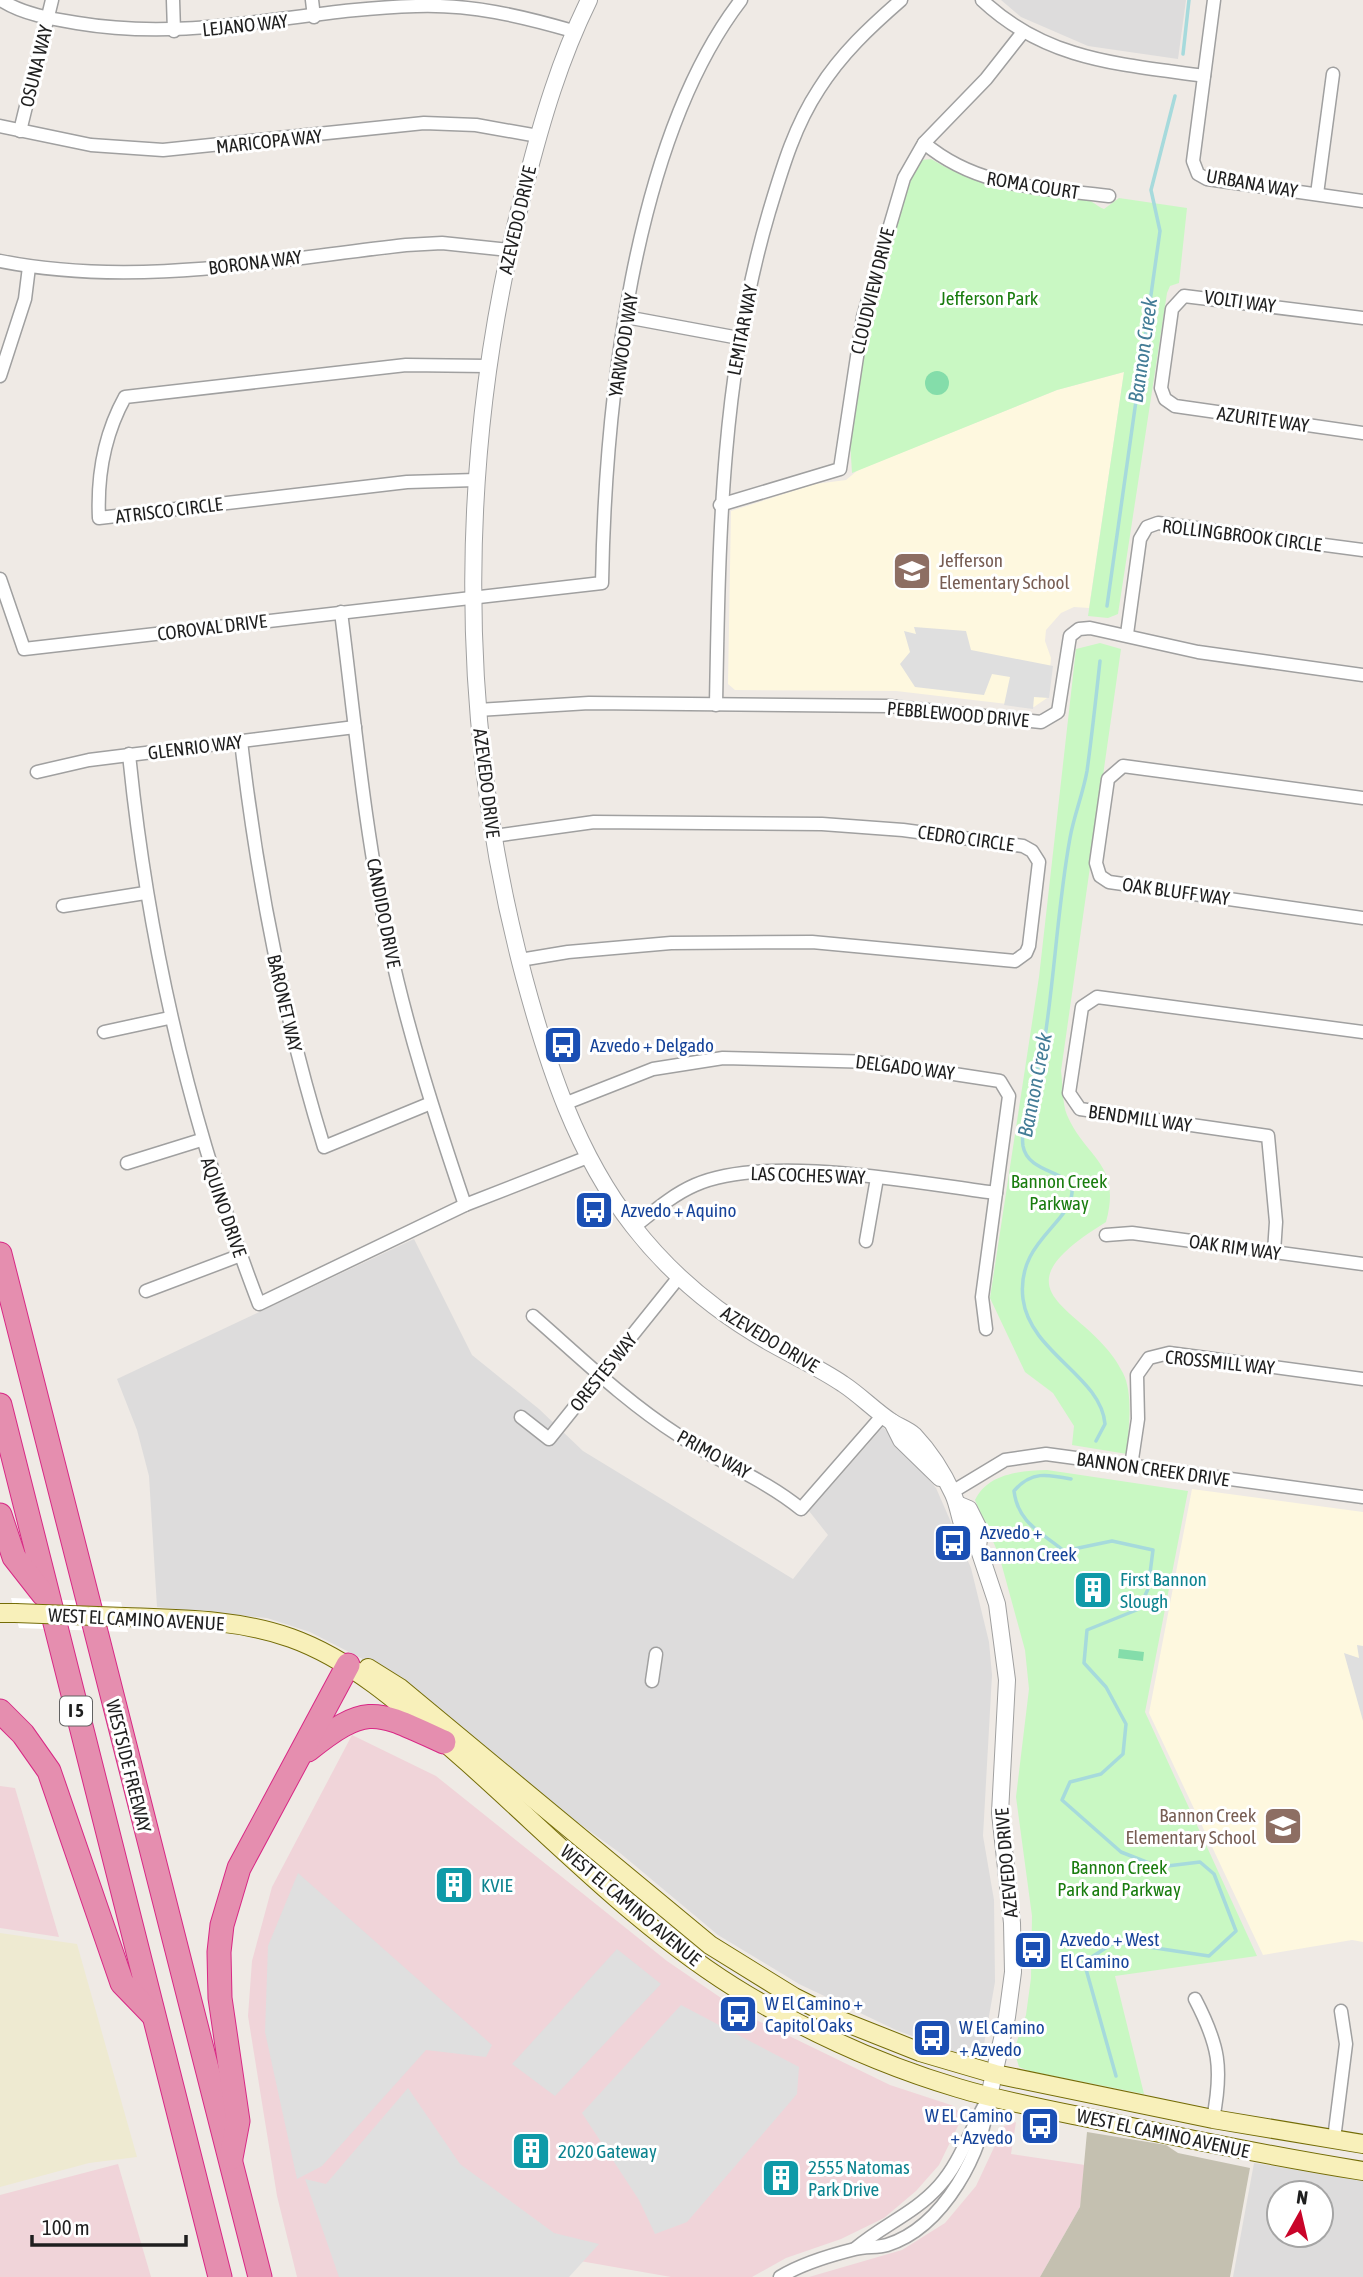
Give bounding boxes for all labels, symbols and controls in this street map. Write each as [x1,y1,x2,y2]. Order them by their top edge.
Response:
street label: LEJANO WAY [201,10,289,40]
street label: OSUNA WAY [15,22,57,109]
street label: MARICOPA WAY [215,124,324,157]
street label: AZEVEDO DRIVE [494,164,540,276]
street label: URBANA WAY [1205,164,1300,202]
street label: ROMA COURT [985,167,1081,203]
street label: CLOUDVIEW DRIVE [846,226,898,356]
street label: BORONA WAY [207,245,303,279]
street label: LEMITAR WAY [722,282,762,377]
street label: VOLTI WAY [1203,285,1278,317]
park label: Jefferson Park [940,287,1039,309]
street label: YARWOOD WAY [604,291,642,399]
water label: Bannon Creek [1123,295,1161,404]
street label: AZURITE WAY [1216,402,1311,436]
street label: ATRISCO CIRCLE [114,493,224,527]
street label: ROLLINGBROOK CIRCLE [1161,514,1323,556]
place label: Jefferson Elementary School [939,549,1070,593]
school or university icon: Jefferson Elementary School [891,550,933,592]
street label: COROVAL DRIVE [156,609,268,645]
street label: PEBBLEWOOD DRIVE [886,697,1030,731]
street label: AZEVEDO DRIVE [469,727,505,839]
street label: GLENRIO WAY [147,730,244,764]
street label: CEDRO CIRCLE [916,820,1016,856]
street label: CANDIDO DRIVE [363,856,405,970]
street label: OAK BLUFF WAY [1121,873,1232,909]
street label: BARONET WAY [263,952,307,1054]
bus stop icon: Azvedo + Delgado [542,1024,584,1066]
water label: Bannon Creek [1012,1030,1056,1139]
place label: Azvedo + Delgado [590,1034,714,1056]
street label: DELGADO WAY [854,1050,956,1084]
street label: BENDMILL WAY [1087,1100,1194,1136]
street label: AQUINO DRIVE [197,1154,251,1260]
street label: LAS COCHES WAY [750,1162,866,1188]
park label: Bannon Creek Parkway [1011,1170,1108,1214]
bus stop icon: Azvedo + Aquino [573,1189,615,1231]
place label: Azvedo + Aquino [621,1199,736,1221]
street label: OAK RIM WAY [1188,1230,1283,1264]
street label: AZEVEDO DRIVE [717,1301,823,1377]
street label: ORESTES WAY [565,1328,641,1415]
street label: CROSSMILL WAY [1164,1345,1276,1379]
street label: PRIMO WAY [674,1425,755,1483]
street label: BANNON CREEK DRIVE [1075,1447,1231,1491]
place label: Azvedo + Bannon Creek [980,1521,1077,1565]
bus stop icon: Azvedo + Bannon Creek [932,1522,974,1564]
place label: First Bannon Slough [1120,1568,1207,1612]
building icon: First Bannon Slough [1072,1569,1114,1611]
street label: WEST EL CAMINO AVENUE [48,1603,224,1635]
road number: I 5 [60,1696,92,1726]
street label: WESTSIDE FREEWAY [102,1697,156,1835]
place label: Bannon Creek Elementary School [1125,1804,1257,1848]
school or university icon: Bannon Creek Elementary School [1262,1805,1304,1847]
street label: AZEVEDO DRIVE [990,1807,1022,1919]
street label: WEST EL CAMINO AVENUE [556,1840,706,1970]
park label: Bannon Creek Park and Parkway [1057,1856,1181,1900]
building icon: KVIE [433,1864,475,1906]
place label: KVIE [481,1874,513,1896]
place label: Azvedo + West El Camino [1060,1928,1159,1972]
bus stop icon: Azvedo + West El Camino [1012,1929,1054,1971]
place label: W El Camino + Capitol Oaks [765,1992,863,2036]
bus stop icon: W El Camino + Capitol Oaks [717,1993,759,2035]
place label: W El Camino + Azvedo [959,2016,1045,2060]
bus stop icon: W El Camino + Azvedo [911,2017,953,2059]
place label: W EL Camino + Azvedo [925,2104,1013,2148]
street label: WEST EL CAMINO AVENUE [1075,2104,1251,2162]
bus stop icon: W EL Camino + Azvedo [1019,2105,1061,2147]
building icon: 2020 Gateway [510,2130,552,2172]
place label: 2020 Gateway [558,2140,657,2162]
place label: 2555 Natomas Park Drive [808,2156,910,2200]
building icon: 2555 Natomas Park Drive [760,2157,802,2199]
north arrow [1265,2179,1335,2249]
text: N [1295,2185,1309,2209]
scale bar [32,2204,186,2248]
text: 100 m [42,2215,90,2239]

